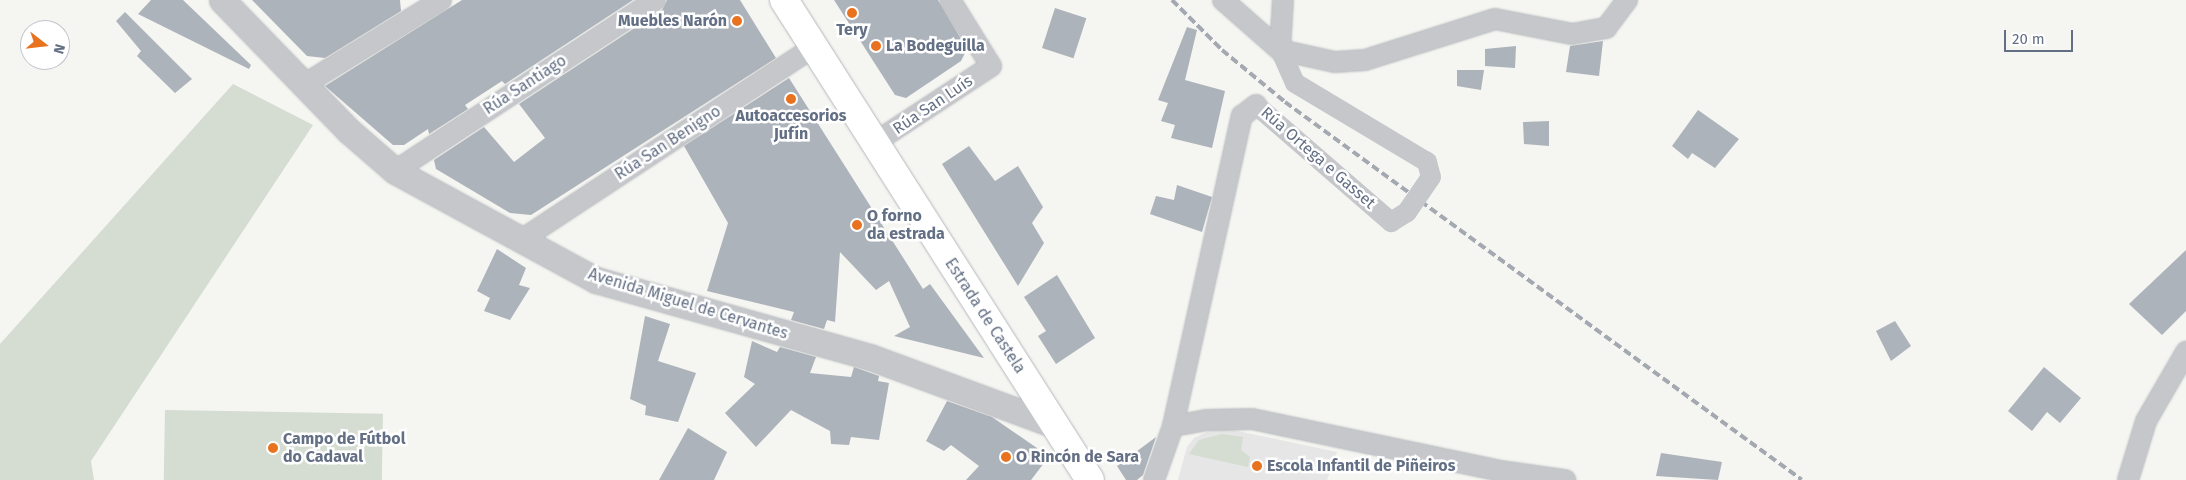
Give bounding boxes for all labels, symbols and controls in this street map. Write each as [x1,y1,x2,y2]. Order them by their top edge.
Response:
marker: Tery [846,7,858,19]
place label: Muebles Narón [618,11,727,31]
marker: Muebles Narón [731,15,743,27]
north arrow [20,20,70,70]
place label: Tery [836,20,868,40]
scale bar [2006,20,2075,52]
text: 20 m [2012,30,2045,48]
place label: La Bodeguilla [886,36,985,56]
marker: La Bodeguilla [870,40,882,52]
text: N [49,42,68,56]
street label: Rúa Santiago [480,51,570,119]
street label: Rúa San Luís [889,71,977,139]
marker: Autoaccesorios Jufín [785,93,797,105]
street label: Rúa San Benigno [611,102,725,184]
street label: Rúa Ortega e Gasset [1257,103,1379,213]
place label: Autoaccesorios Jufín [735,106,847,144]
place label: O forno da estrada [867,206,945,244]
marker: O forno da estrada [851,219,863,231]
street label: Estrada de Castela [941,255,1029,377]
street label: Avenida Miguel de Cervantes [586,264,790,344]
place label: Campo de Fútbol do Cadaval [283,429,405,467]
marker: Campo de Fútbol do Cadaval [267,442,279,454]
place label: O Rincón de Sara [1016,447,1139,467]
marker: O Rincón de Sara [1000,451,1012,463]
place label: Escola Infantil de Piñeiros [1267,456,1455,476]
marker: Escola Infantil de Piñeiros [1251,460,1263,472]

